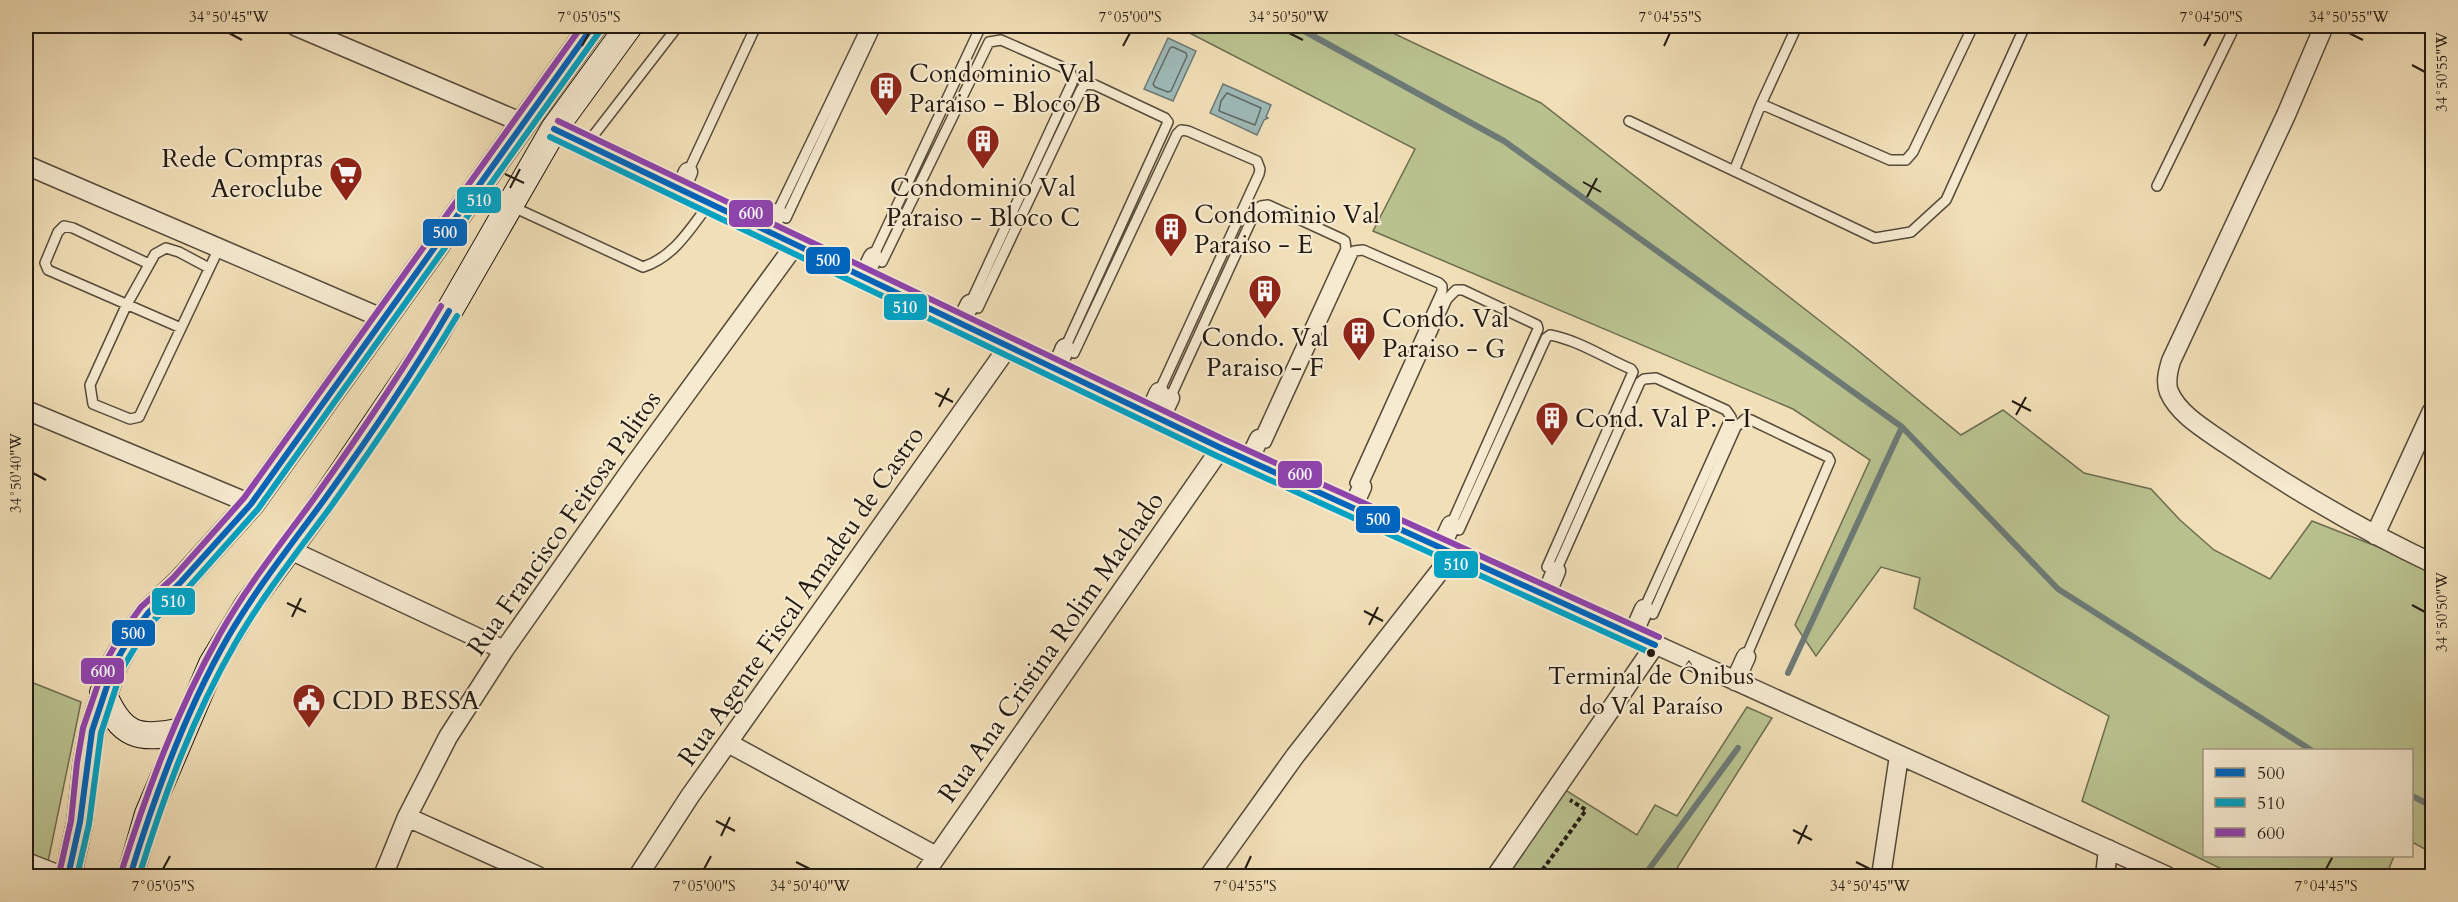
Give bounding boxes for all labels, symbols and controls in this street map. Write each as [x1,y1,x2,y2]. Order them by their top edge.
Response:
text: 34°50'45"W [189,7,269,27]
text: 7°05'05"S [557,7,621,27]
text: 7°05'00"S [1098,7,1162,27]
text: 34°50'50"W [1249,7,1329,27]
text: 7°04'55"S [1638,7,1702,27]
text: 7°04'50"S [2179,7,2243,27]
text: 34°50'55"W [2309,7,2389,27]
text: 34°50'55"W [2432,32,2452,112]
place label: Condominio Val Paraiso - Bloco B [909,56,1101,121]
building icon: Condominio Val Paraiso - Bloco B [868,70,904,117]
building icon: Condominio Val Paraiso - Bloco C [965,123,1001,170]
place label: Rede Compras Aeroclube [161,141,323,206]
supermarket icon: Rede Compras Aeroclube [328,155,364,202]
place label: Condominio Val Paraiso - Bloco C [886,170,1080,235]
line badge: 510 [456,186,502,214]
text: 510 [467,190,491,212]
place label: Condominio Val Paraiso - E [1194,197,1380,262]
line badge: 600 [728,199,774,228]
text: 600 [739,203,763,225]
building icon: Condominio Val Paraiso - E [1153,211,1189,258]
line badge: 500 [422,218,468,247]
text: 500 [433,222,457,244]
line badge: 500 [805,246,851,275]
text: 500 [816,250,840,272]
building icon: Condo. Val Paraiso - F [1247,273,1283,320]
line badge: 510 [883,293,928,321]
text: 510 [893,297,917,319]
place label: Condo. Val Paraiso - G [1382,301,1510,366]
building icon: Condo. Val Paraiso - G [1341,315,1377,362]
place label: Condo. Val Paraiso - F [1201,320,1329,385]
street label: Rua Francisco Feitosa Palitos [459,383,669,663]
building icon: Cond. Val P. - I [1534,400,1570,447]
place label: Cond. Val P. - I [1575,401,1751,436]
street label: Rua Agente Fiscal Amadeu de Castro [670,419,932,773]
text: 34°50'40"W [6,433,26,513]
line badge: 600 [1277,460,1323,489]
text: 600 [1288,464,1312,486]
street label: Rua Ana Cristina Rolim Machado [930,485,1172,809]
line badge: 500 [1355,505,1401,534]
text: 500 [1366,509,1390,531]
line badge: 510 [1433,550,1479,579]
text: 510 [1444,554,1468,576]
text: 34°50'50"W [2432,572,2452,652]
line badge: 510 [151,587,196,616]
text: 510 [161,591,185,613]
line badge: 500 [111,619,156,647]
text: 500 [121,623,145,645]
marker: Terminal de Ônibus do Val Paraíso [1645,647,1657,659]
line badge: 600 [80,657,125,685]
place label: Terminal de Ônibus do Val Paraíso [1548,660,1754,723]
text: 600 [91,661,115,683]
public building icon: CDD BESSA [291,682,327,729]
place label: CDD BESSA [332,683,480,718]
legend [2203,749,2413,857]
text: 500 [2257,761,2285,786]
text: 510 [2257,791,2285,816]
text: 600 [2257,821,2285,846]
text: 7°05'05"S [131,876,195,896]
text: 7°05'00"S [672,876,736,896]
text: 34°50'40"W [770,876,850,896]
text: 7°04'55"S [1213,876,1277,896]
text: 34°50'45"W [1830,876,1910,896]
text: 7°04'45"S [2294,876,2358,896]

